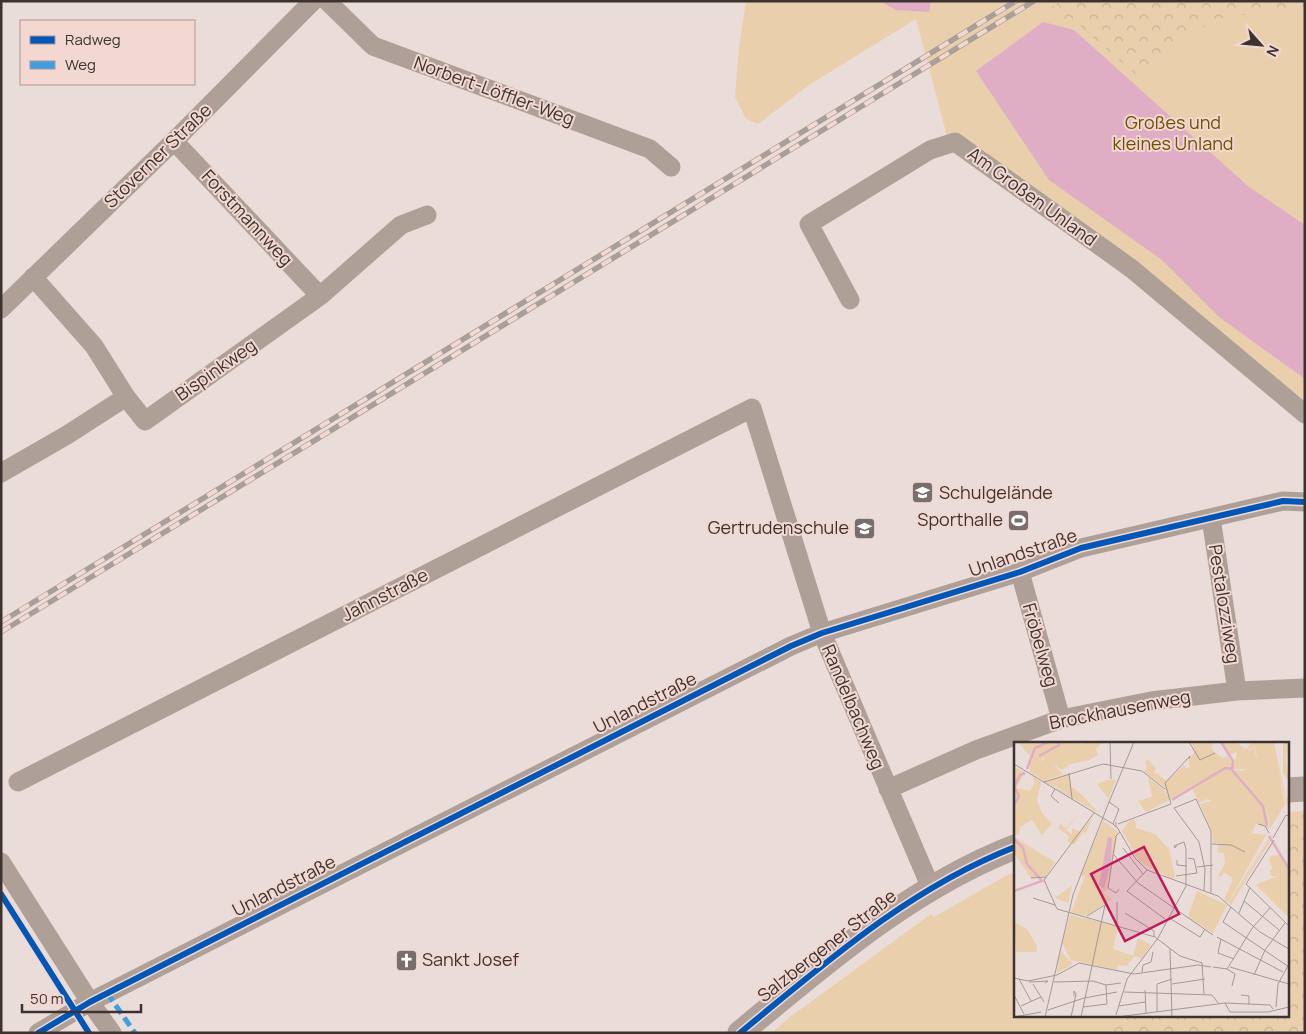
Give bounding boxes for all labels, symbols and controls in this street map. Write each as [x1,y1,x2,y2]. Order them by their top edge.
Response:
legend [20,20,195,85]
north arrow [1236,20,1286,70]
text: Radweg [65,29,121,50]
text: N [1262,42,1284,60]
street label: Norbert-Löffler-Weg [411,50,578,130]
text: Weg [65,54,96,75]
street label: Stoverner Straße [98,98,216,213]
park label: Großes und kleines Unland [1113,110,1233,155]
street label: Am Großen Unland [963,141,1102,251]
street label: Forstmannweg [197,164,299,271]
street label: Bispinkweg [170,332,261,406]
place label: Schulgelände [939,480,1053,504]
school or university icon: Schulgelände [911,481,935,505]
place label: Sporthalle [917,507,1003,531]
sports icon: Sporthalle [1007,508,1031,532]
place label: Gertrudenschule [708,515,849,539]
school or university icon: Gertrudenschule [853,516,877,540]
street label: Unlandstraße [965,522,1080,582]
street label: Pestalozziweg [1204,543,1246,665]
street label: Jahnstraße [337,562,432,626]
street label: Fröbelweg [1018,600,1064,689]
street label: Randelbachweg [817,641,891,773]
street label: Unlandstraße [589,666,700,738]
street label: Brockhausenweg [1047,684,1192,734]
inset map [1014,742,1288,1016]
street label: Unlandstraße [228,849,339,921]
street label: Salzbergener Straße [752,883,901,1007]
place label: Sankt Josef [422,947,519,971]
church icon: Sankt Josef [394,948,418,972]
scale bar [22,982,141,1014]
text: 50 m [30,988,64,1009]

